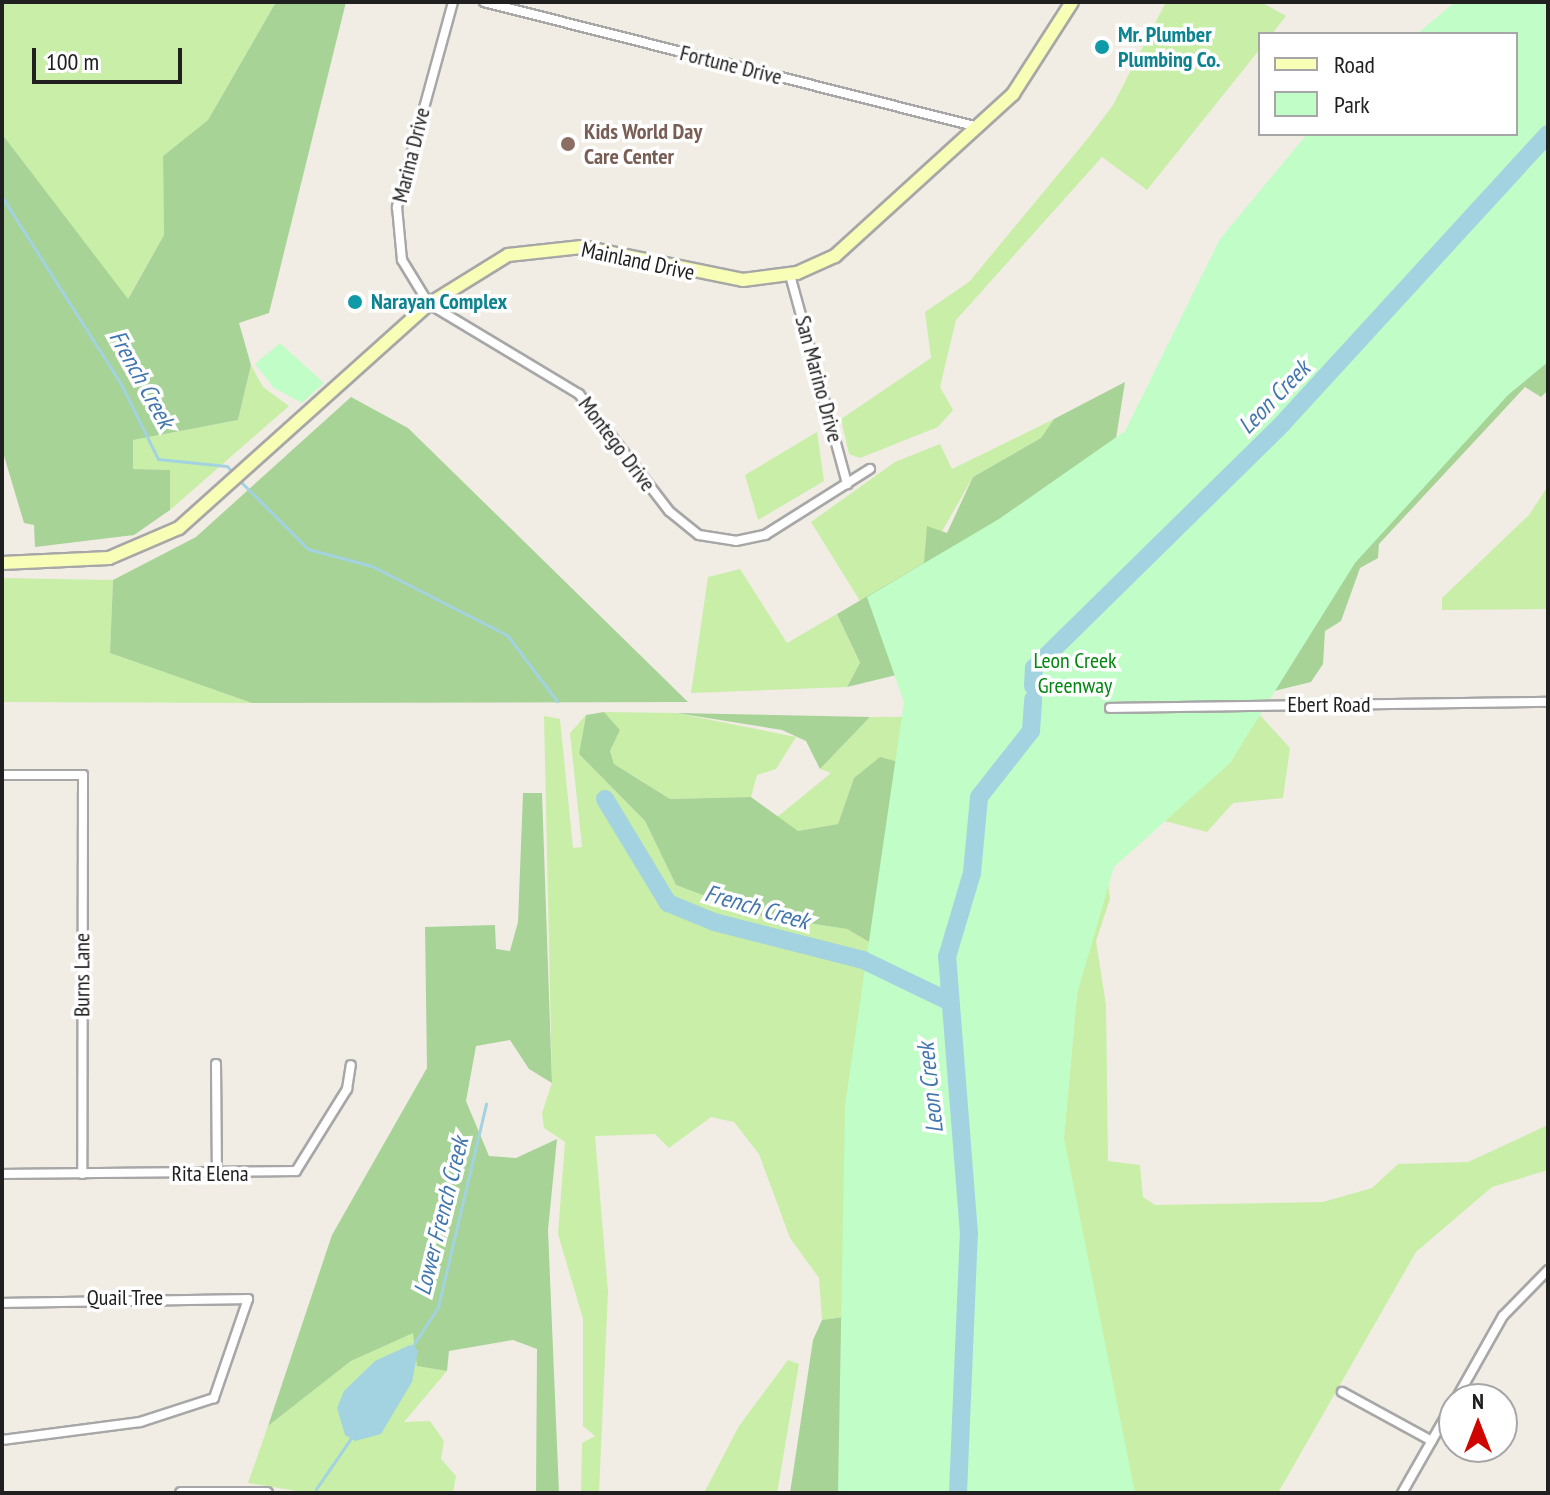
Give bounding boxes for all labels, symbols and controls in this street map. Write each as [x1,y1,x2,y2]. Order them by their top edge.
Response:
place label: Mr. Plumber Plumbing Co. [1118,21,1221,72]
scale bar [36,32,186,82]
legend [1258,32,1518,136]
marker: Mr. Plumber Plumbing Co. [1093,38,1111,56]
street label: Fortune Drive [677,40,785,90]
text: 100 m [46,46,99,77]
text: Road [1334,49,1375,80]
text: Park [1334,89,1370,120]
street label: Marina Drive [386,105,436,205]
place label: Kids World Day Care Center [584,118,703,170]
marker: Kids World Day Care Center [559,135,577,153]
street label: Mainland Drive [579,236,697,286]
place label: Narayan Complex [371,289,507,315]
marker: Narayan Complex [346,293,364,311]
street label: San Marino Drive [789,313,849,445]
water label: French Creek [103,325,181,433]
water label: Leon Creek [1232,354,1316,440]
street label: Montego Drive [573,391,661,497]
park label: Leon Creek Greenway [1033,647,1117,698]
street label: Ebert Road [1288,692,1370,718]
water label: French Creek [701,878,813,936]
street label: Burns Lane [69,933,95,1017]
water label: Leon Creek [911,1041,949,1135]
water label: Lower French Creek [407,1134,475,1298]
street label: Rita Elena [172,1161,248,1187]
street label: Quail Tree [87,1285,163,1311]
north arrow [1438,1383,1518,1463]
text: N [1472,1387,1484,1415]

